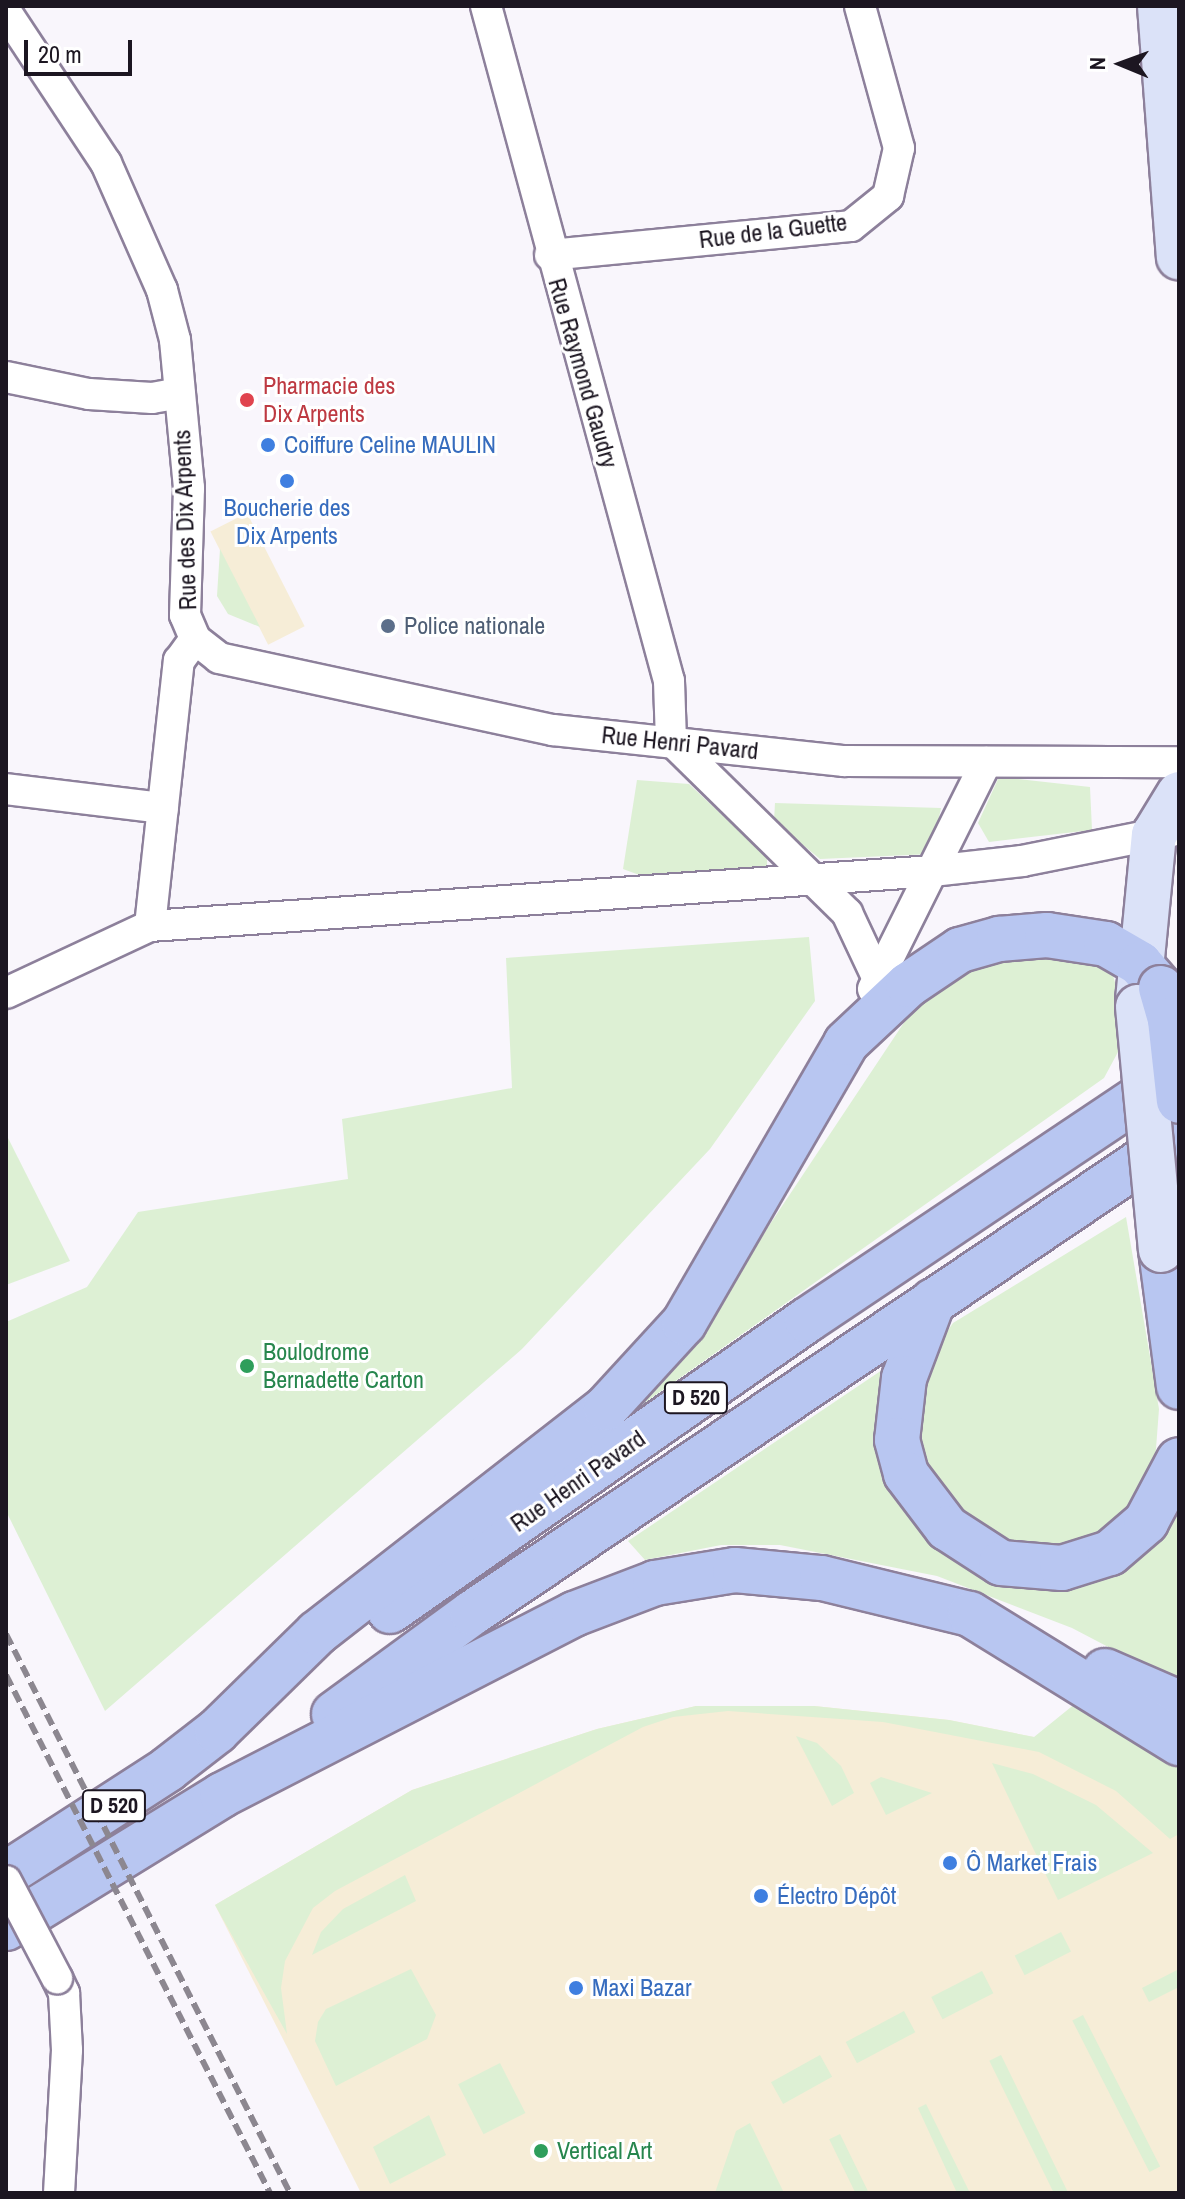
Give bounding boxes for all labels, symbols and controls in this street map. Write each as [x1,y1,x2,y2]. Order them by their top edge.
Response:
scale bar [28,24,136,74]
north arrow [1081,24,1161,104]
text: 20 m [38,38,82,70]
text: N [1082,57,1112,70]
street label: Rue de la Guette [697,208,849,254]
street label: Rue Raymond Gaudry [542,275,624,471]
place label: Pharmacie des Dix Arpents [263,372,395,428]
marker: Pharmacie des Dix Arpents [238,391,256,409]
street label: Rue des Dix Arpents [167,429,203,611]
place label: Coiffure Celine MAULIN [284,431,496,459]
marker: Coiffure Celine MAULIN [259,436,277,454]
marker: Boucherie des Dix Arpents [278,472,296,490]
place label: Boucherie des Dix Arpents [224,494,350,550]
place label: Police nationale [404,612,545,640]
marker: Police nationale [379,617,397,635]
street label: Rue Henri Pavard [600,720,760,766]
place label: Boulodrome Bernadette Carton [263,1338,424,1394]
marker: Boulodrome Bernadette Carton [238,1357,256,1375]
road number: D 520 [662,1380,730,1416]
street label: Rue Henri Pavard [505,1424,651,1538]
road number: D 520 [80,1788,148,1824]
place label: Ô Market Frais [966,1849,1097,1877]
marker: Ô Market Frais [941,1854,959,1872]
place label: Électro Dépôt [777,1882,896,1910]
marker: Électro Dépôt [752,1887,770,1905]
place label: Maxi Bazar [592,1974,692,2002]
marker: Maxi Bazar [567,1979,585,1997]
place label: Vertical Art [557,2137,653,2165]
marker: Vertical Art [532,2142,550,2160]

